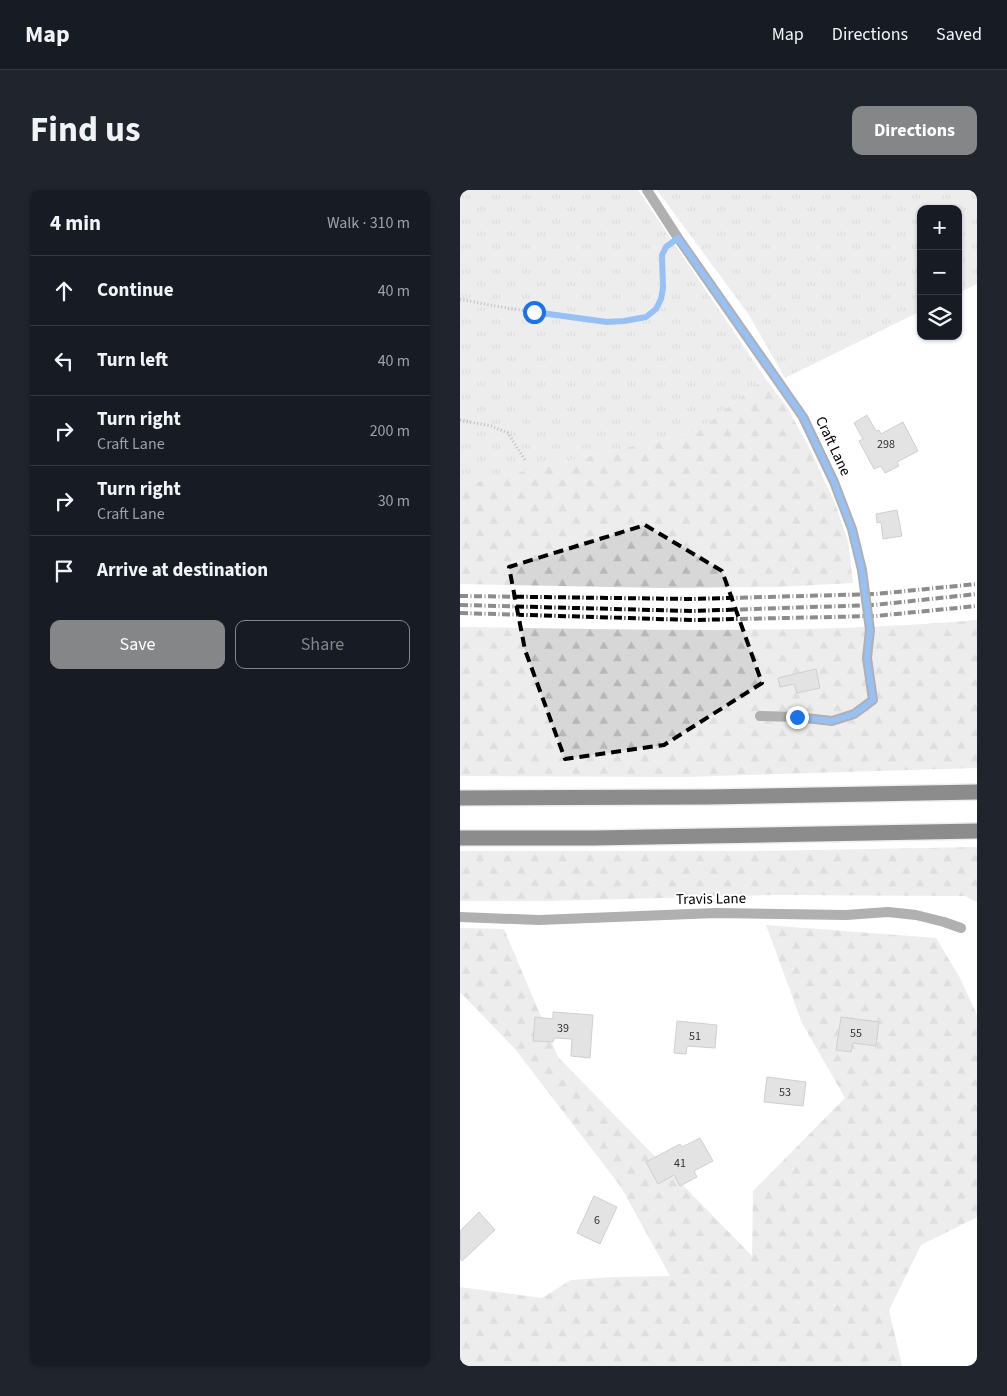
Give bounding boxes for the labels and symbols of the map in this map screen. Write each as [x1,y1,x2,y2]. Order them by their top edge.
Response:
route start [523,301,546,324]
street label: Craft Lane [810,413,856,479]
house number: 298 [877,436,895,453]
route end [786,706,809,729]
street label: Travis Lane [676,888,746,910]
house number: 39 [557,1020,569,1037]
house number: 55 [850,1025,862,1042]
house number: 51 [689,1028,701,1045]
house number: 53 [779,1084,791,1101]
house number: 41 [674,1155,686,1172]
house number: 6 [594,1212,600,1229]

